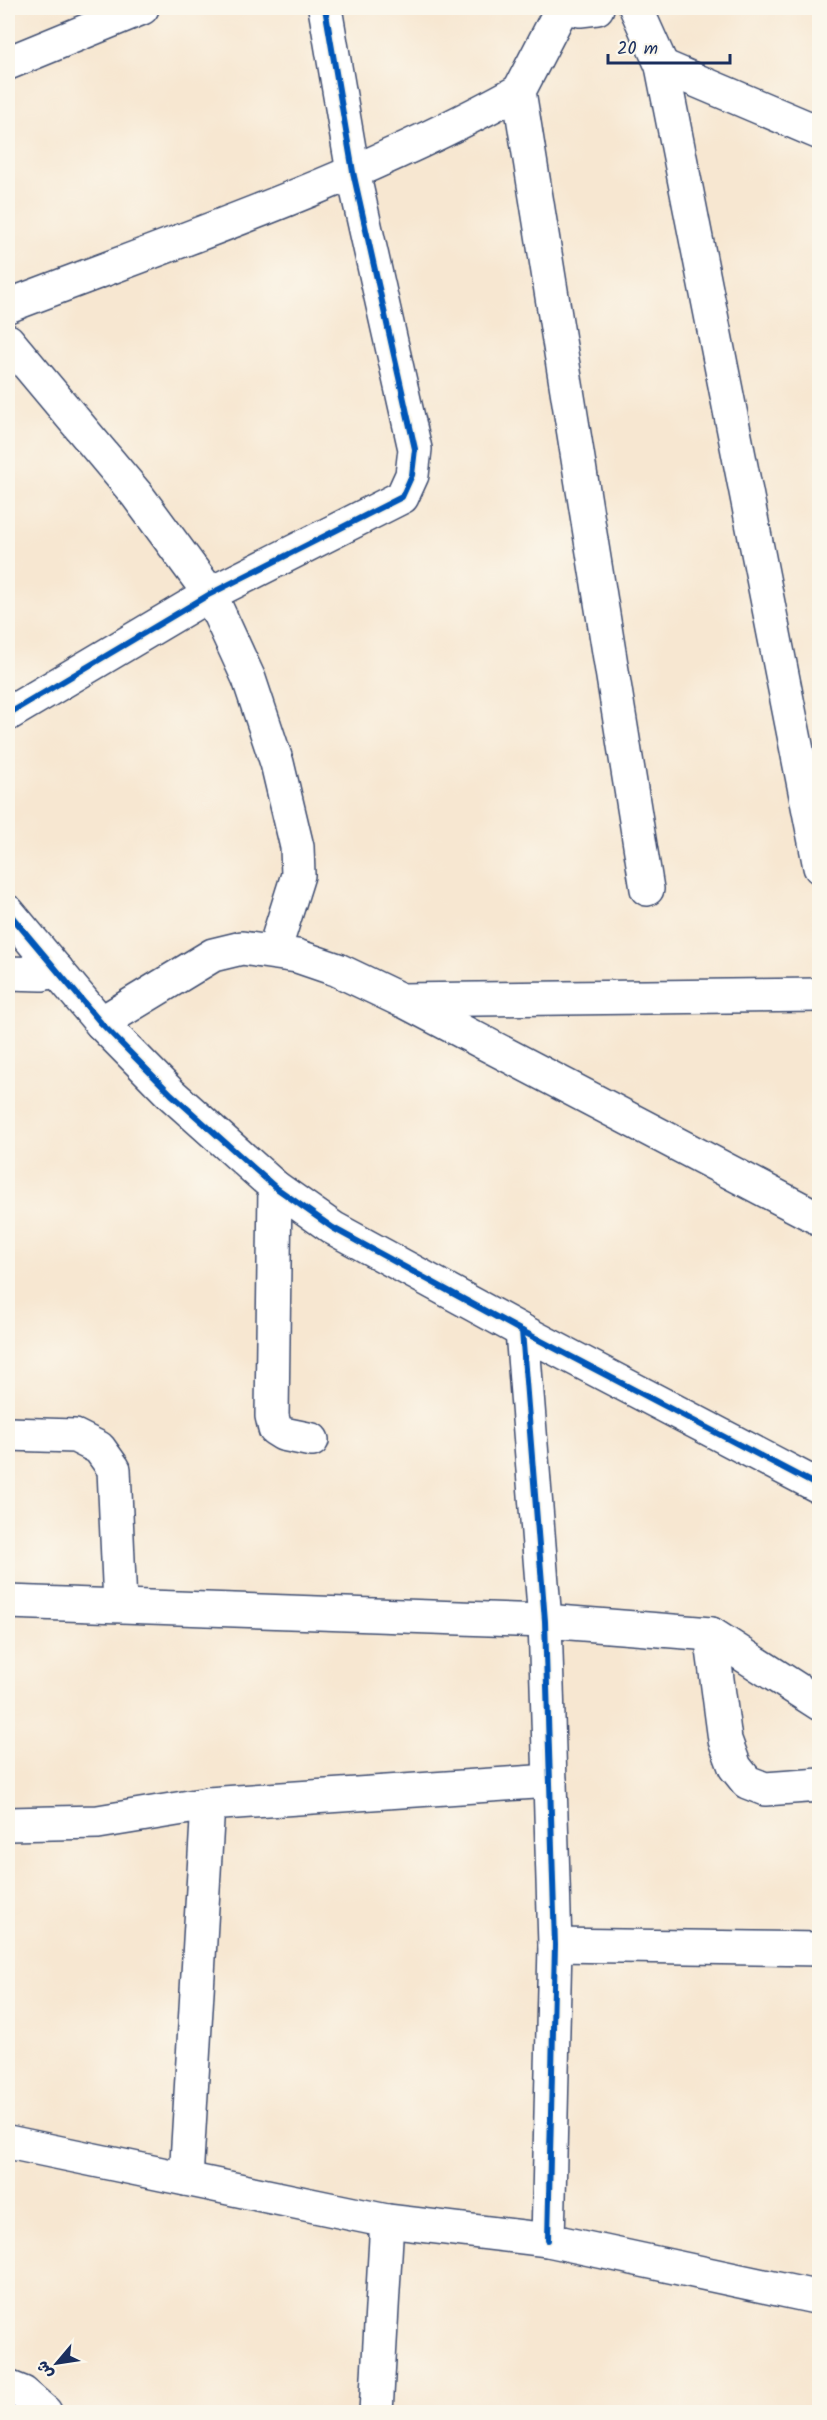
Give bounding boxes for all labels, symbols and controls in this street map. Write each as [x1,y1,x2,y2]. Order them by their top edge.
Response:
scale bar [608,27,730,65]
text: 20 m [617,35,658,64]
north arrow [27,2333,87,2393]
text: ش [30,2356,60,2383]

